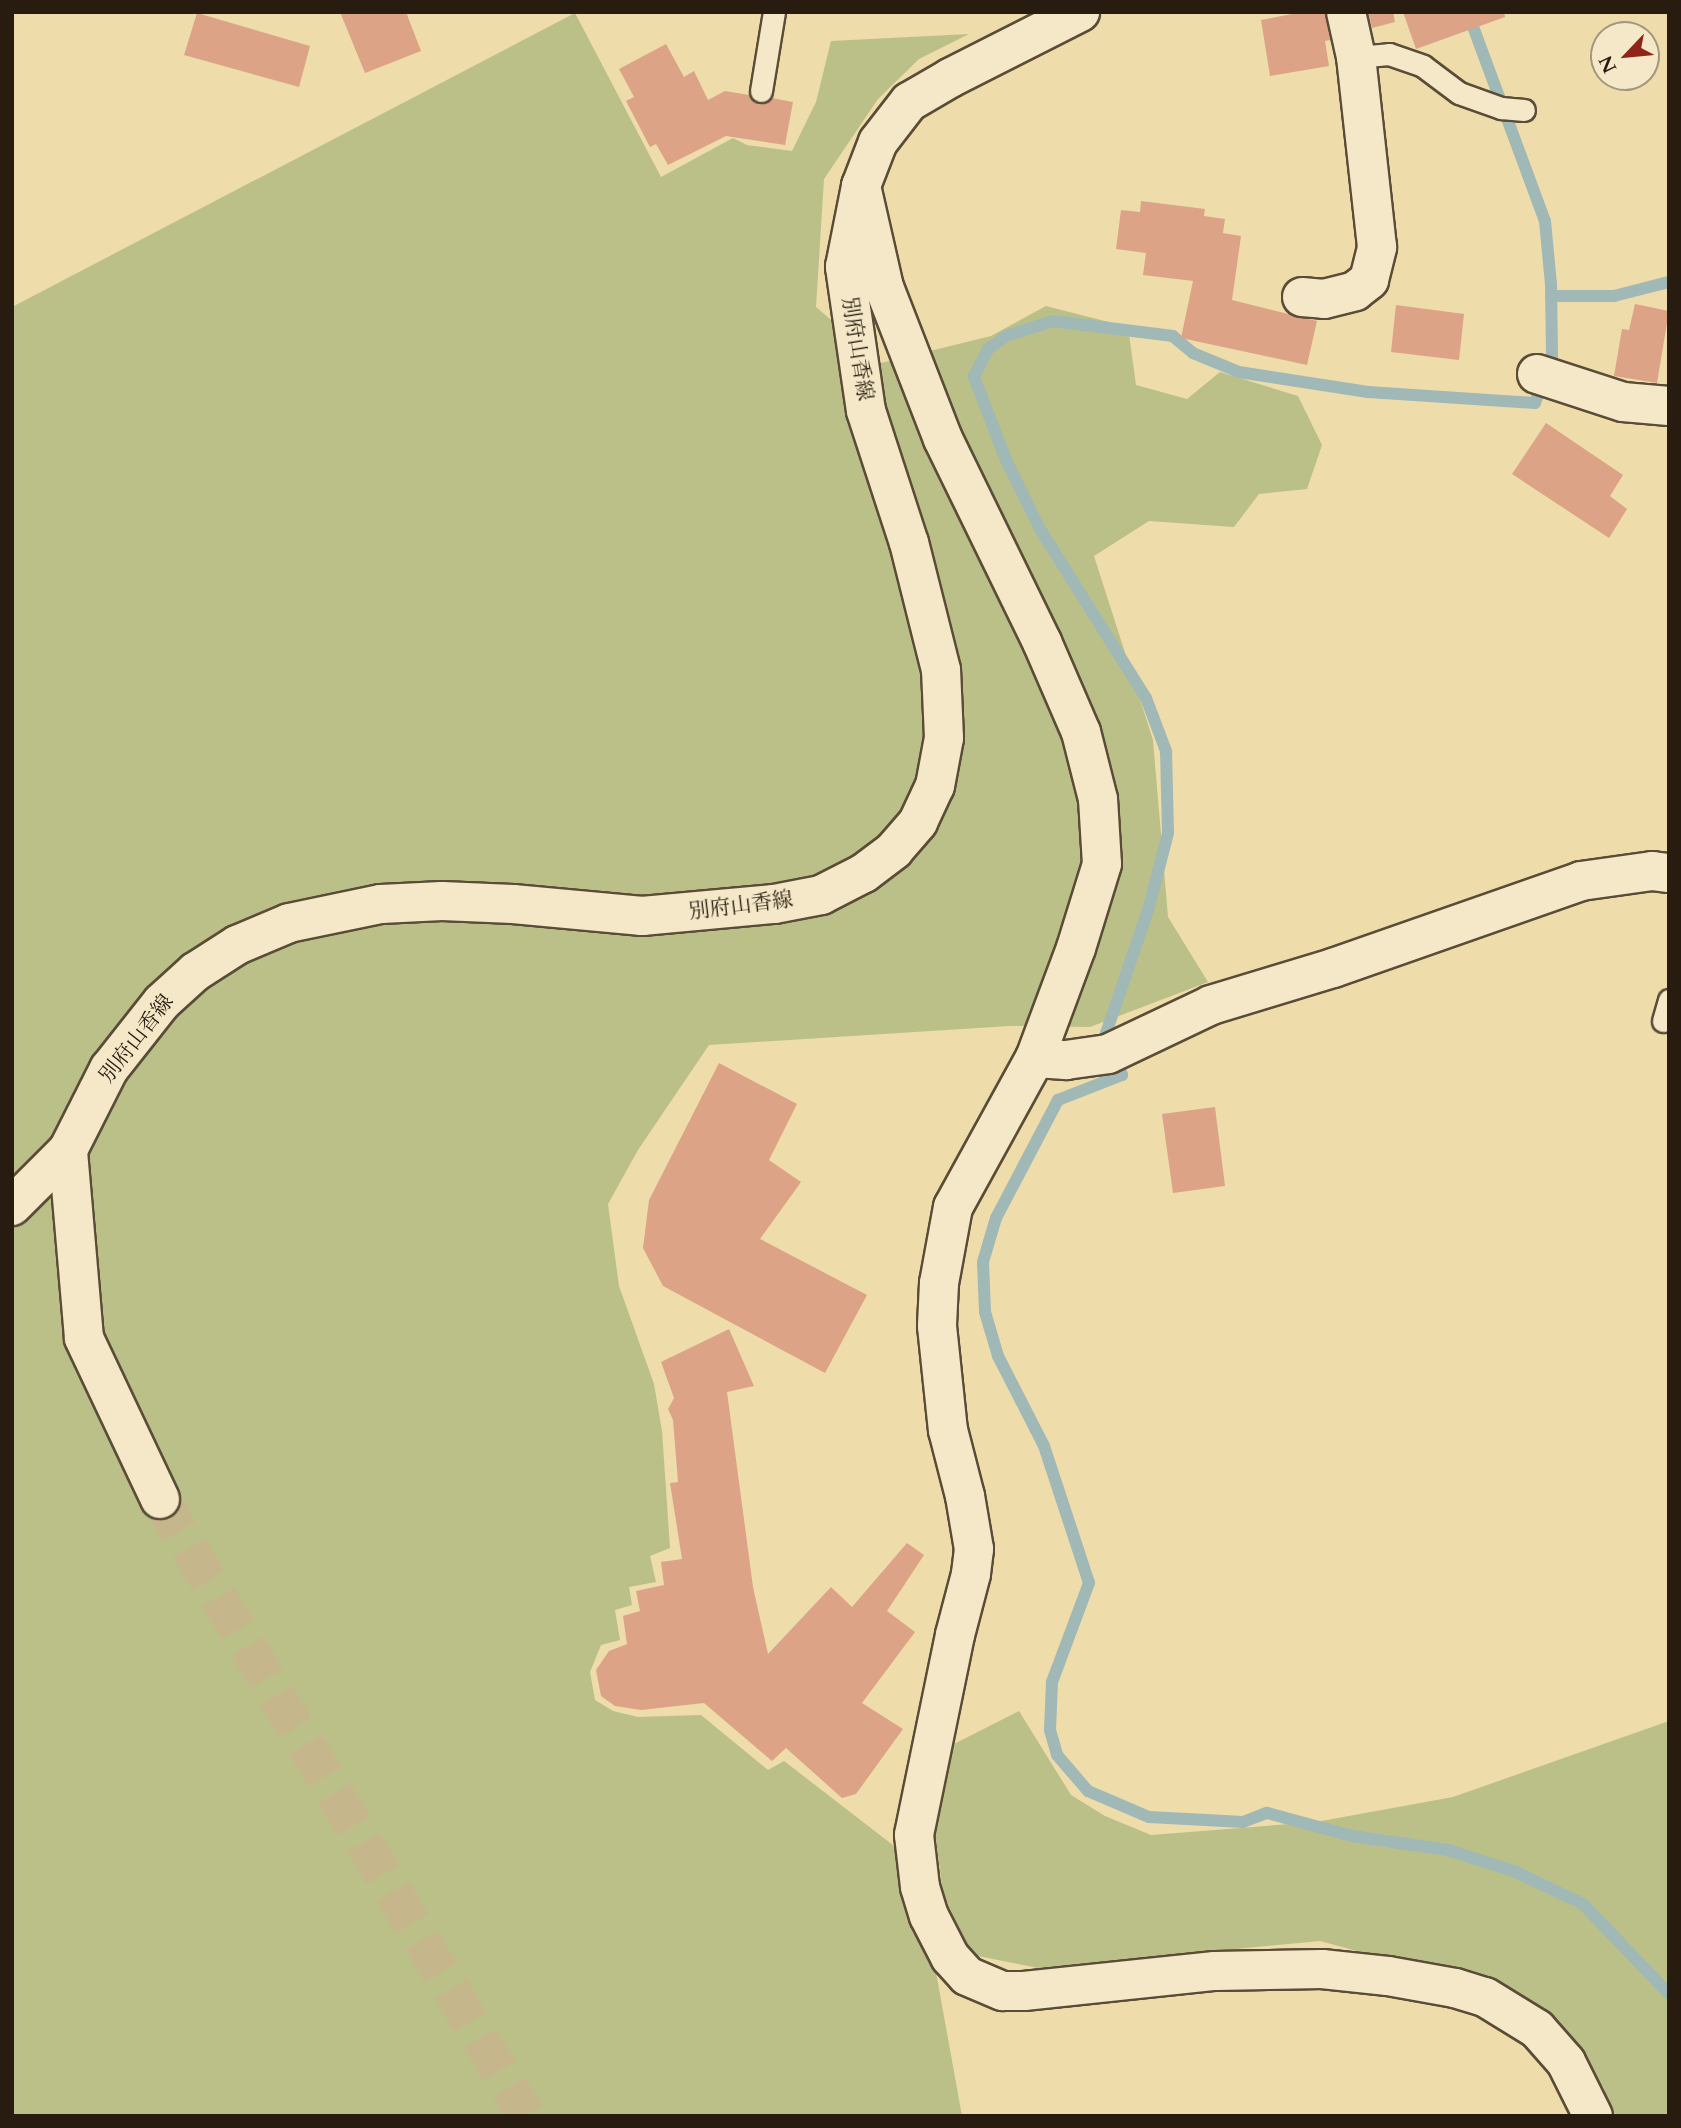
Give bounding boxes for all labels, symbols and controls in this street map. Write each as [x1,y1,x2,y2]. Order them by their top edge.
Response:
north arrow [1590,21,1660,91]
text: N [1593,51,1623,77]
street label: 別府山香線 [836,295,878,403]
street label: 別府山香線 [687,887,795,925]
street label: 別府山香線 [95,990,179,1088]

